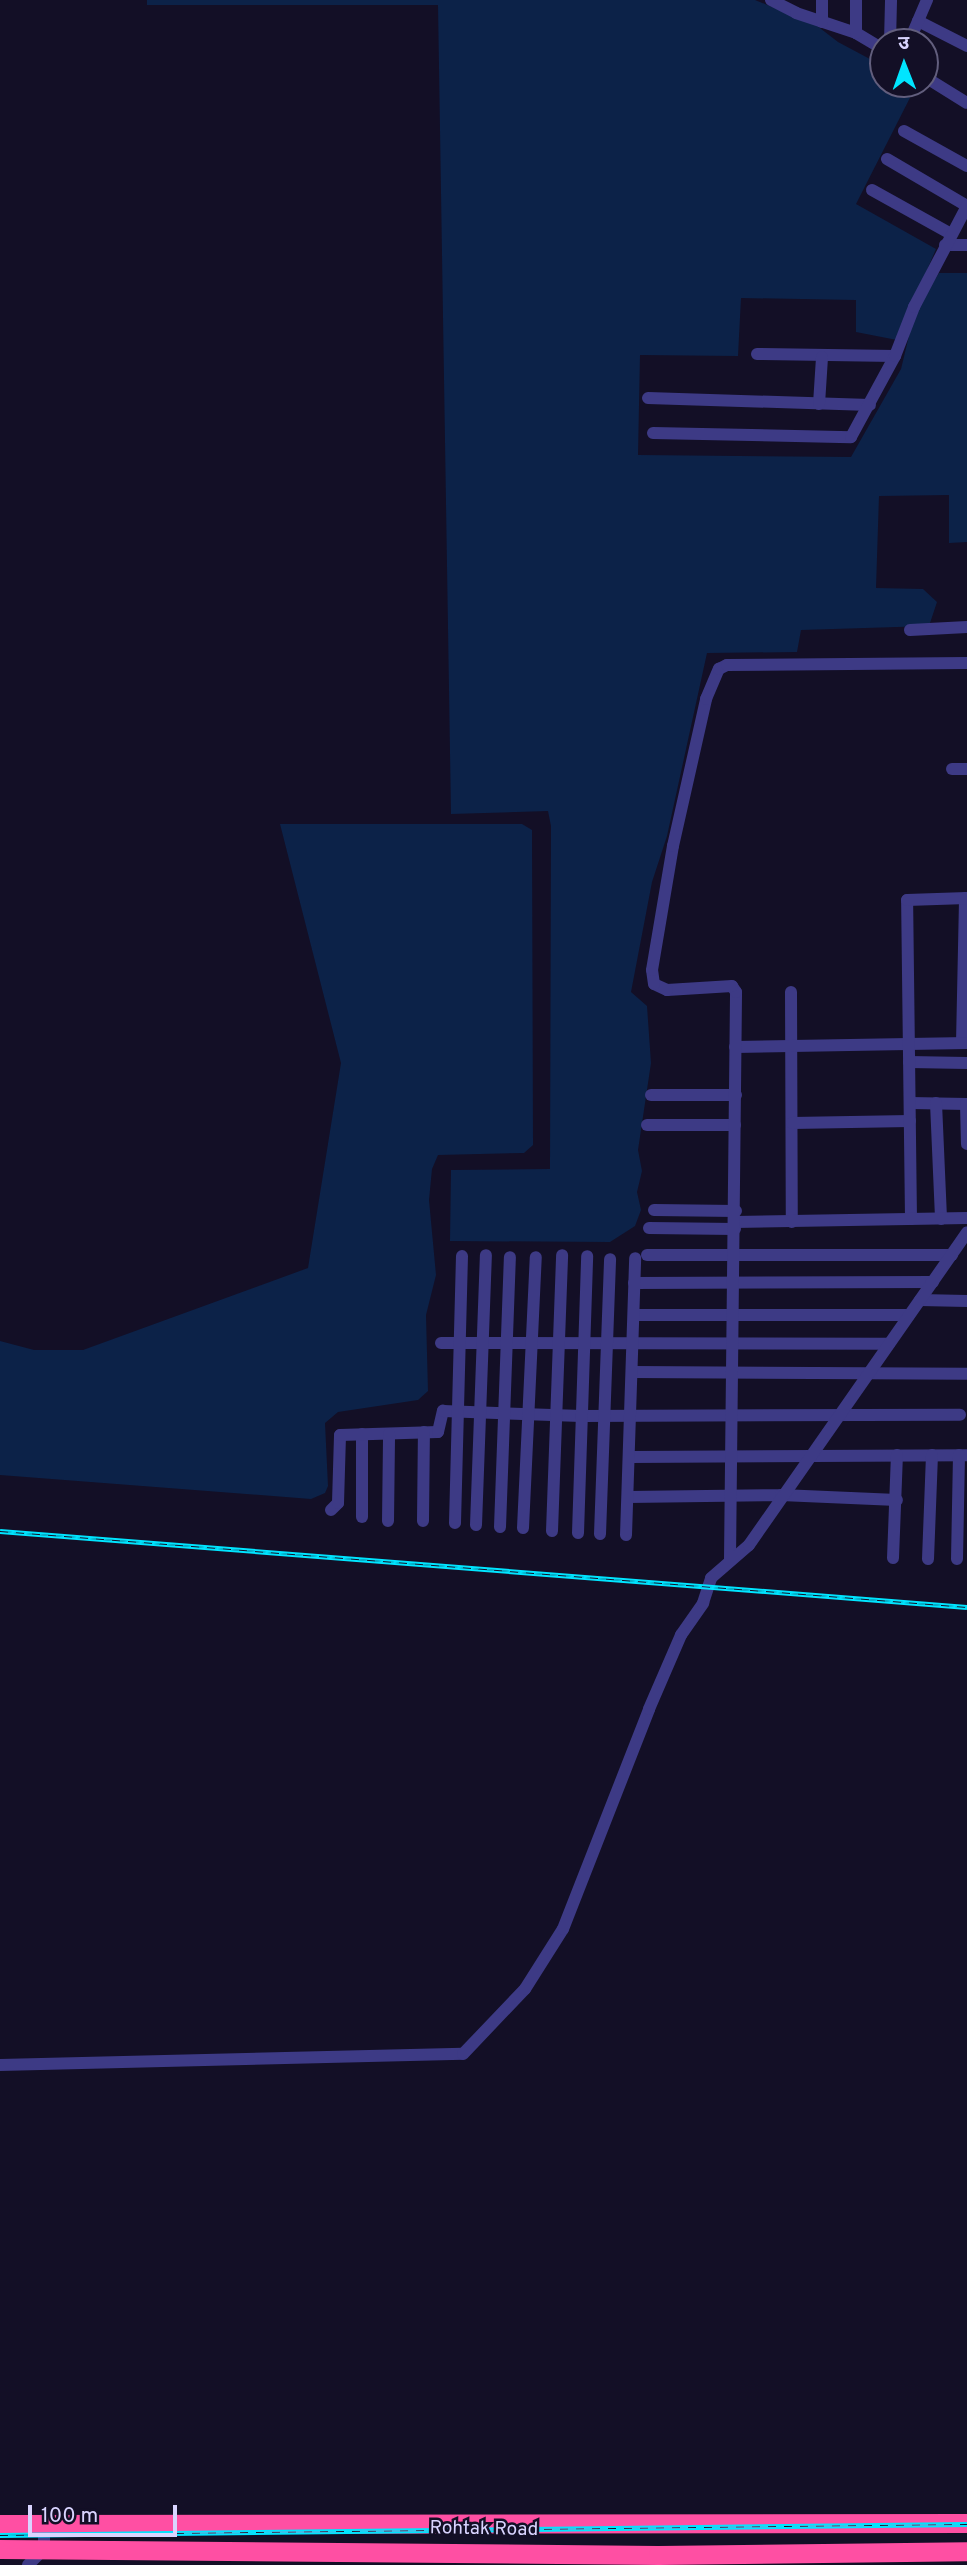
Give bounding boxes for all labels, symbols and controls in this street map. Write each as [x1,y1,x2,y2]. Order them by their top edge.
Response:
north arrow [869,28,939,98]
text: उ [898,32,909,56]
scale bar [32,2492,180,2536]
text: 100 m [41,2503,98,2530]
street label: Rohtak Road [429,2518,539,2542]

